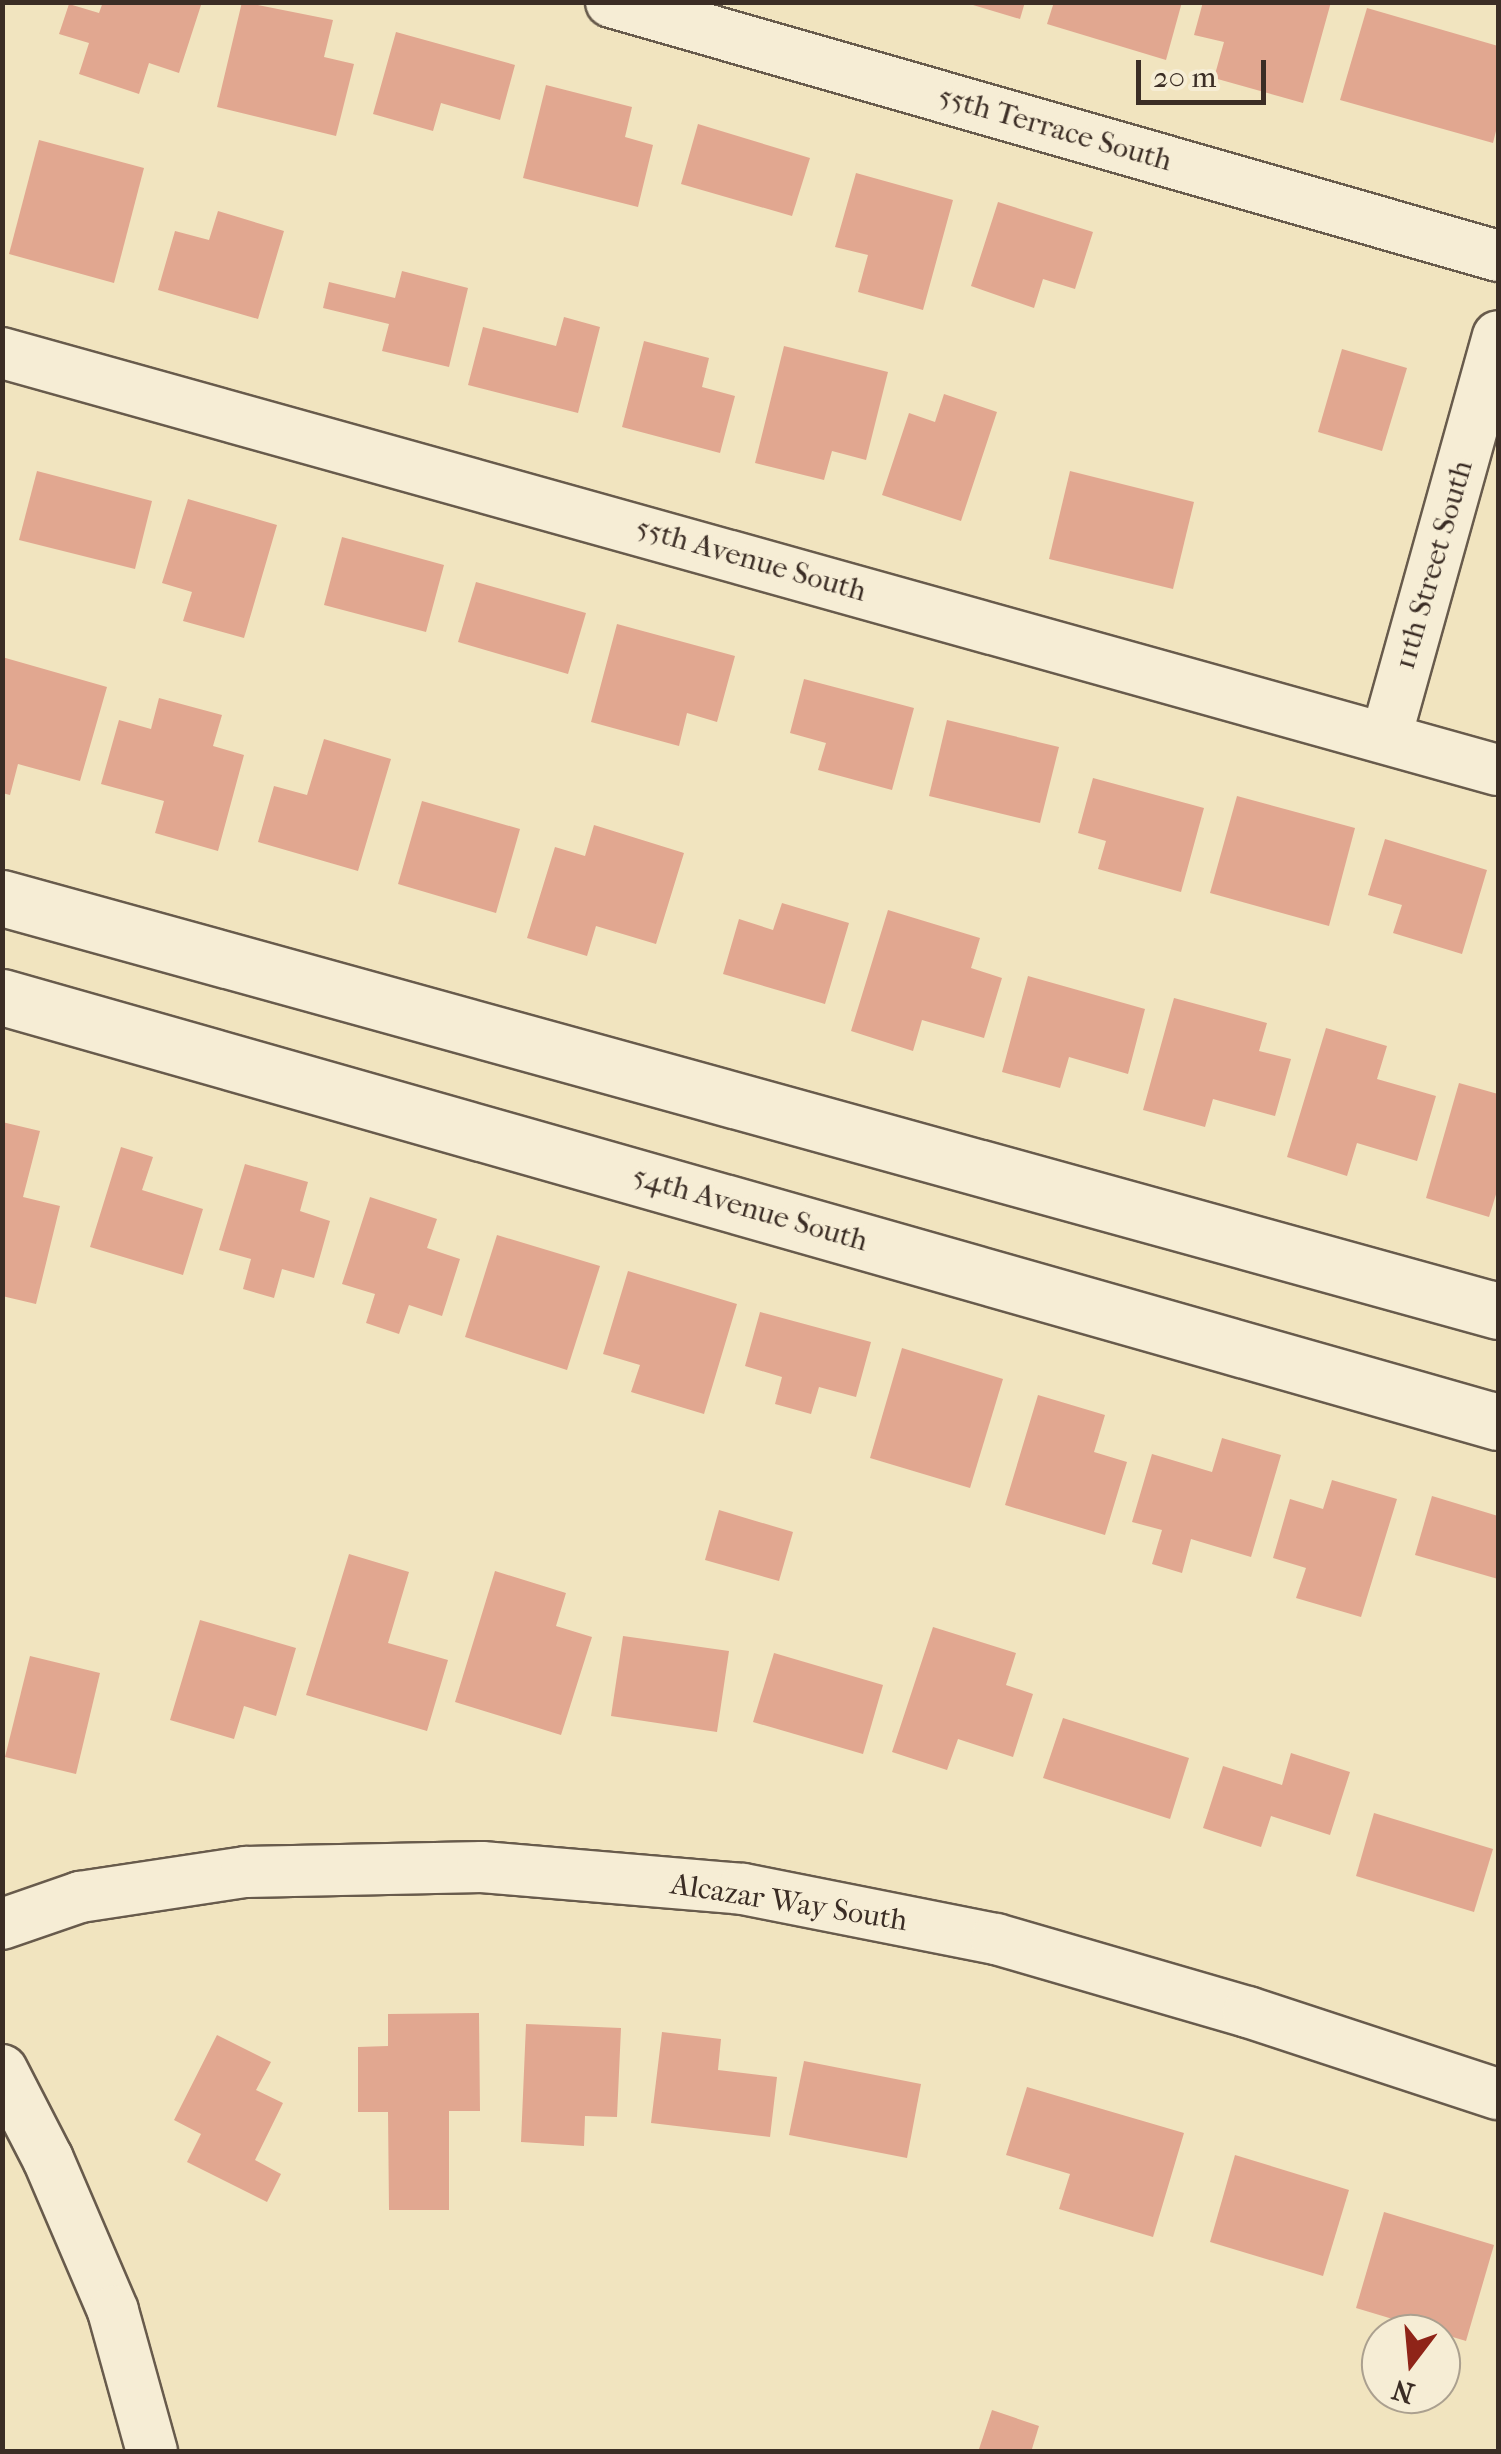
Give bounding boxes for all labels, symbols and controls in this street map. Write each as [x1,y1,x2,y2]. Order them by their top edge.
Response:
scale bar [1141,40,1271,102]
text: 20 m [1153,60,1216,95]
street label: 55th Terrace South [934,78,1176,180]
street label: 11th Street South [1387,456,1481,674]
street label: 55th Avenue South [632,510,870,610]
street label: 54th Avenue South [628,1158,872,1260]
street label: Alcazar Way South [668,1867,910,1939]
north arrow [1361,2314,1461,2414]
text: N [1388,2373,1418,2410]

